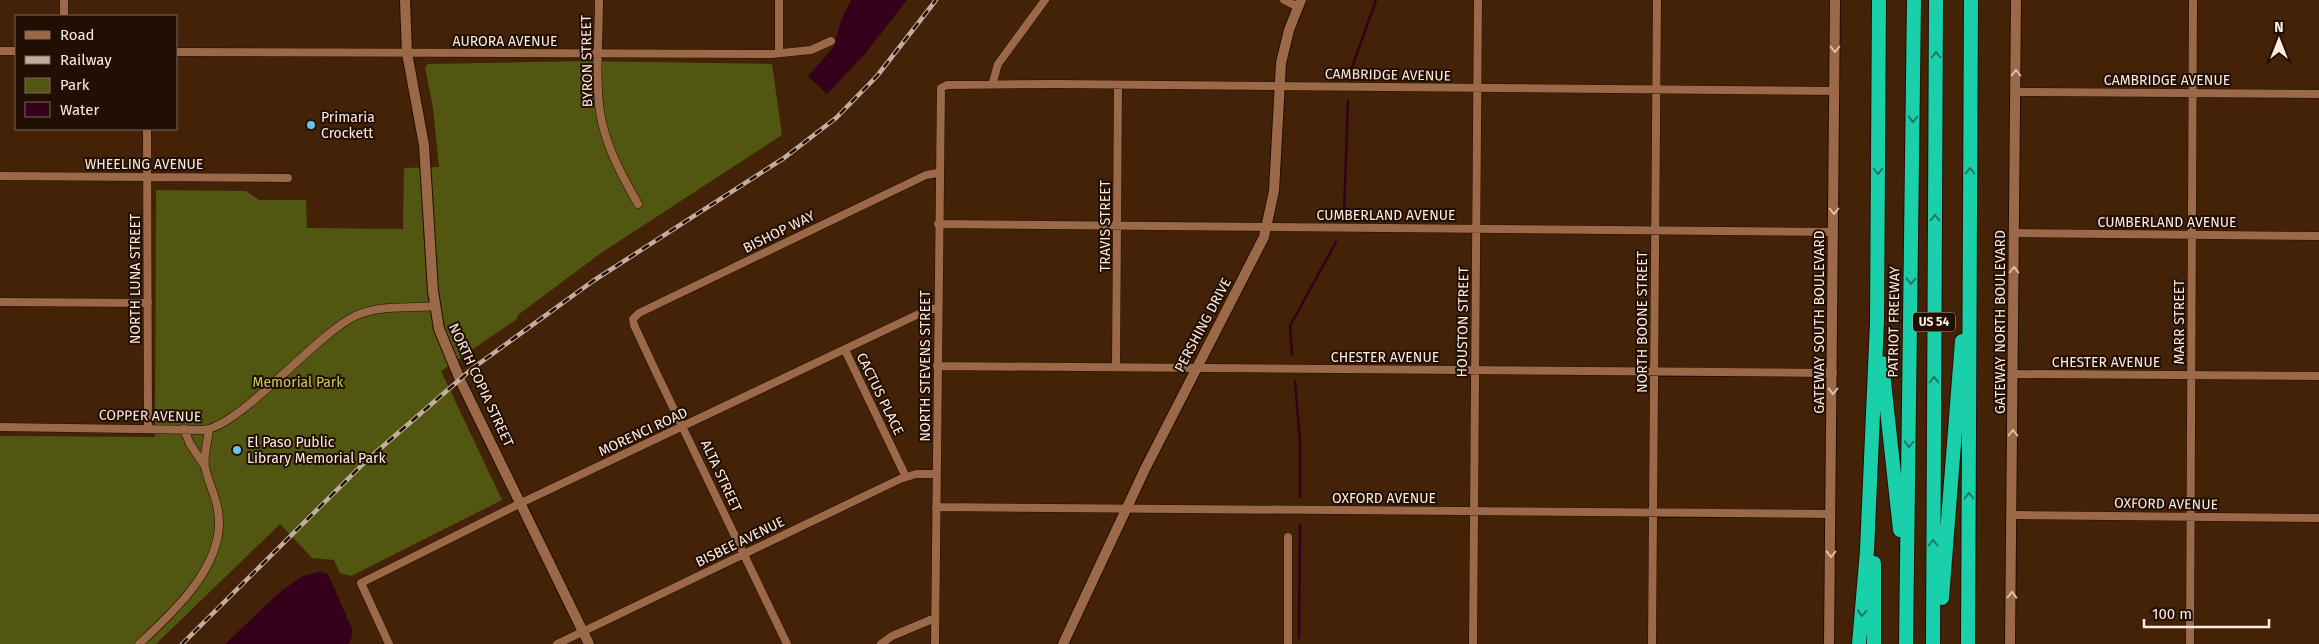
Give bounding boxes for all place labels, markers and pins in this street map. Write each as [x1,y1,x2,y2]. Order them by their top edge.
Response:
place label: Primaria Crockett [321,109,375,142]
marker: Primaria Crockett [305,119,317,131]
place label: El Paso Public Library Memorial Park [247,434,386,467]
marker: El Paso Public Library Memorial Park [231,444,243,456]

